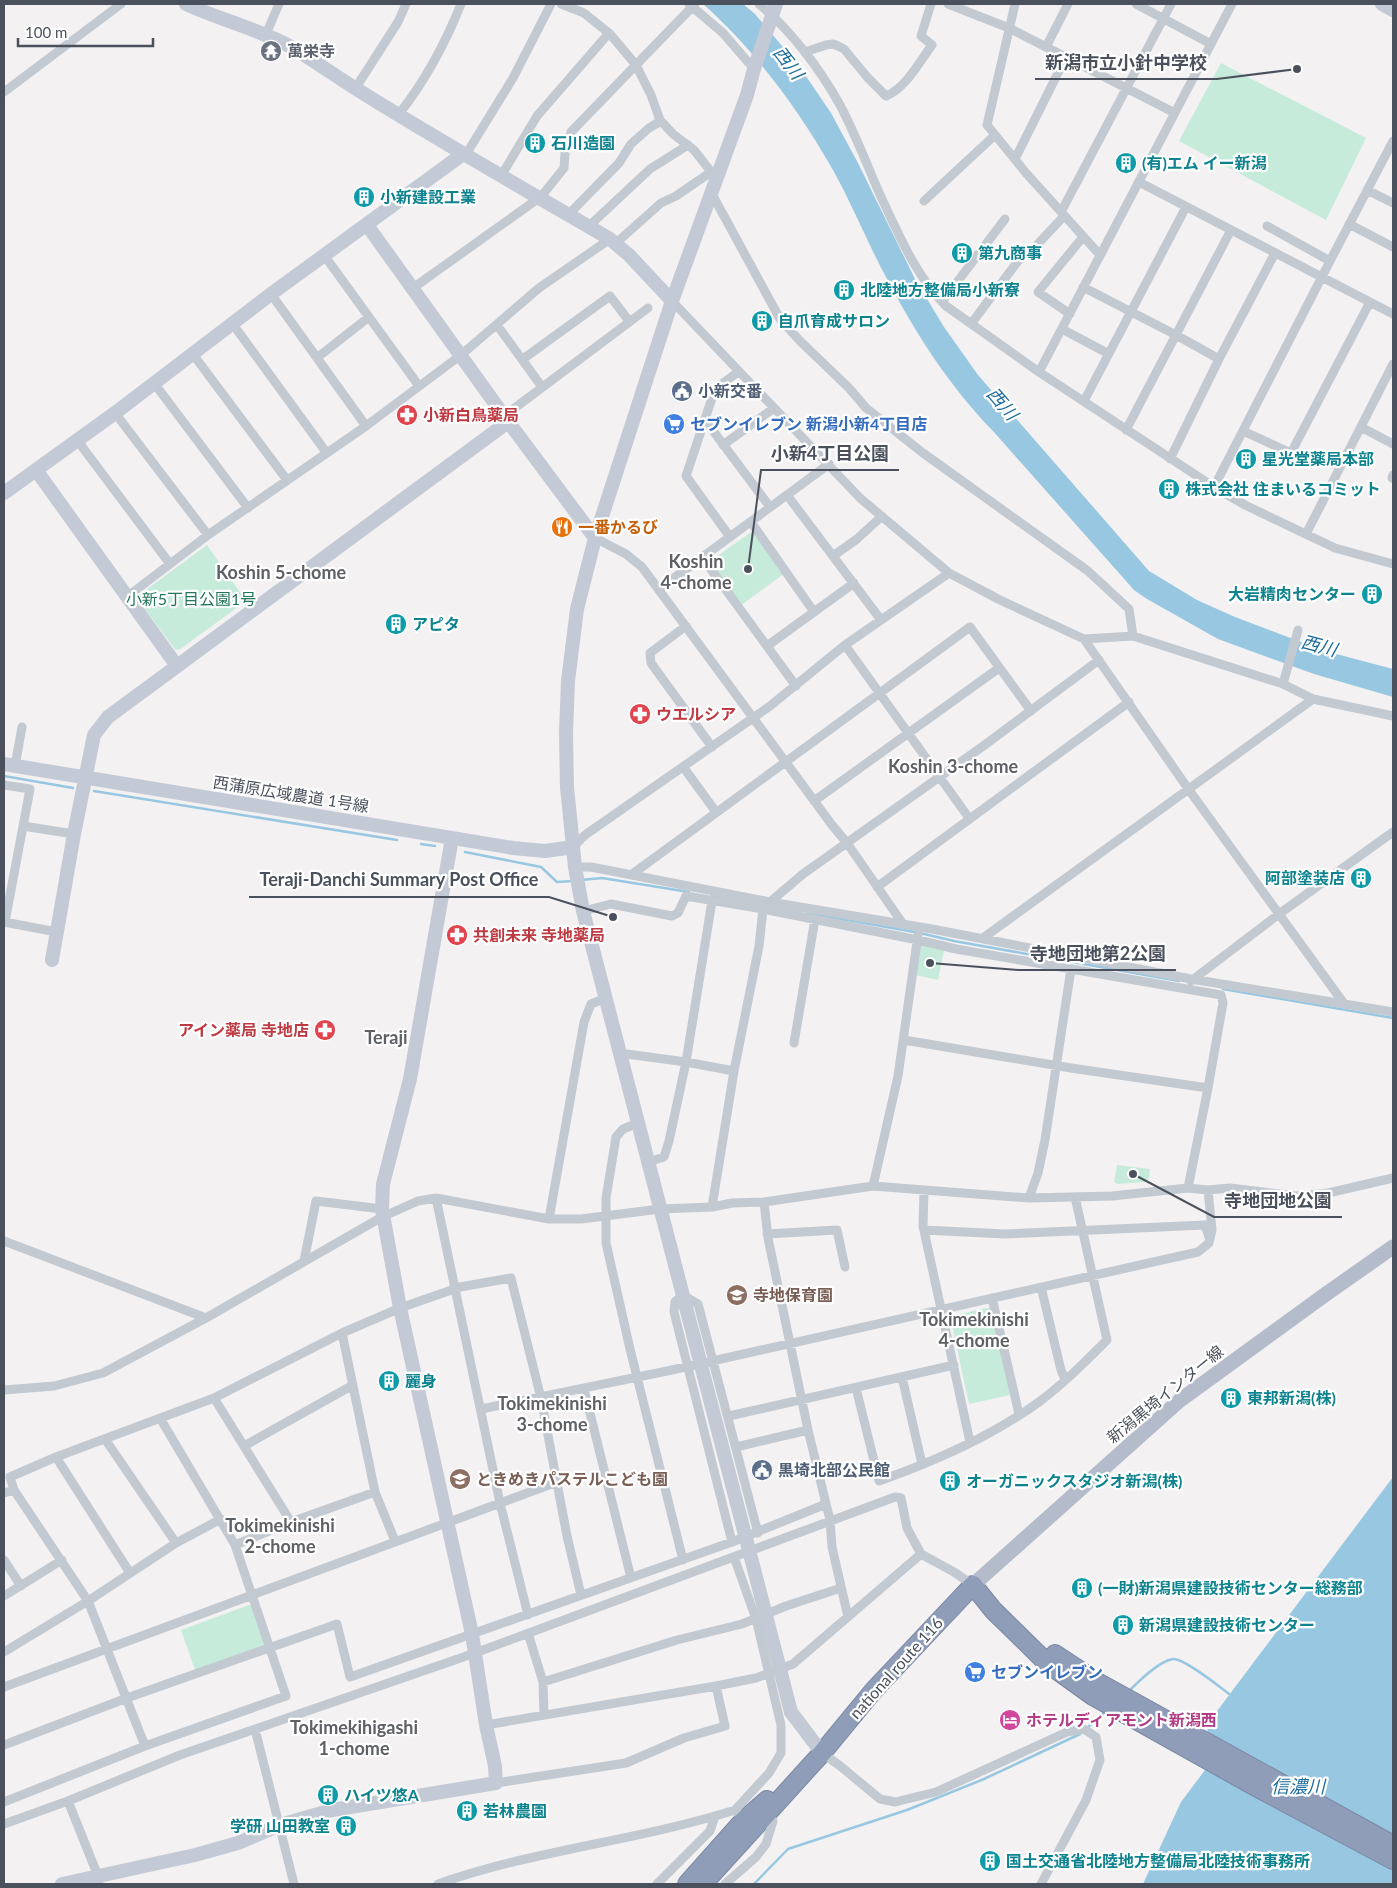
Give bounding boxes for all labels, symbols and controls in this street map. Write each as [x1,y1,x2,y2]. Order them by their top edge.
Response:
scale bar [18,15,152,47]
text: 100 m [25,23,67,41]
temple icon: 萬栄寺 [259,39,283,63]
place label: 萬栄寺 [287,41,335,60]
water label: 西川 [769,41,810,85]
callout: 新潟市立小針中学校 [1035,46,1217,79]
text: 新潟市立小針中学校 [1045,51,1207,73]
building icon: 石川造園 [523,131,547,155]
place label: 石川造園 [551,133,615,152]
building icon: (有)エム イー新潟 [1114,151,1138,175]
place label: (有)エム イー新潟 [1142,153,1267,172]
building icon: 小新建設工業 [352,185,376,209]
place label: 小新建設工業 [380,187,476,206]
building icon: 第九商事 [950,241,974,265]
place label: 第九商事 [978,243,1042,262]
building icon: 北陸地方整備局小新寮 [832,278,856,302]
place label: 北陸地方整備局小新寮 [860,280,1020,299]
building icon: 自爪育成サロン [750,309,774,333]
place label: 自爪育成サロン [778,311,890,330]
public building icon: 小新交番 [670,379,694,403]
place label: 小新交番 [698,381,762,400]
water label: 西川 [983,383,1024,426]
pharmacy icon: 小新白鳥薬局 [395,403,419,427]
place label: 小新白鳥薬局 [423,405,519,424]
supermarket icon: セブンイレブン 新潟小新4丁目店 [662,412,686,436]
place label: セブンイレブン 新潟小新4丁目店 [690,414,927,433]
callout: 小新4丁目公園 [761,437,899,470]
text: 小新4丁目公園 [771,442,889,464]
building icon: 星光堂薬局本部 [1234,447,1258,471]
place label: 星光堂薬局本部 [1262,449,1374,468]
building icon: 株式会社 住まいるコミット [1157,477,1181,501]
place label: 株式会社 住まいるコミット [1185,479,1381,498]
restaurant icon: 一番かるび [550,515,574,539]
place label: 一番かるび [578,517,658,536]
district label: Koshin 4-chome [660,550,732,593]
district label: Koshin 5-chome [216,561,346,583]
building icon: 大岩精肉センター [1360,582,1384,606]
place label: 大岩精肉センター [1228,584,1356,603]
park label: 小新5丁目公園1号 [126,589,256,608]
building icon: アピタ [384,612,408,636]
place label: アピタ [412,614,460,633]
water label: 西川 [1299,630,1341,661]
pharmacy icon: ウエルシア [628,702,652,726]
place label: ウエルシア [656,704,736,723]
district label: Koshin 3-chome [888,755,1018,777]
street label: 西蒲原広域農道 1号線 [212,772,370,815]
callout: Teraji-Danchi Summary Post Office [249,864,549,897]
building icon: 阿部塗装店 [1349,866,1373,890]
text: Teraji-Danchi Summary Post Office [260,868,539,890]
place label: 阿部塗装店 [1265,868,1345,887]
pharmacy icon: 共創未来 寺地薬局 [445,923,469,947]
place label: 共創未来 寺地薬局 [473,925,605,944]
callout: 寺地団地第2公園 [1019,937,1176,970]
text: 寺地団地第2公園 [1030,942,1166,964]
pharmacy icon: アイン薬局 寺地店 [313,1018,337,1042]
place label: アイン薬局 寺地店 [178,1020,309,1039]
district label: Teraji [364,1026,408,1048]
callout: 寺地団地公園 [1214,1184,1342,1217]
text: 寺地団地公園 [1224,1189,1332,1211]
school or university icon: 寺地保育園 [725,1283,749,1307]
place label: 寺地保育園 [753,1285,833,1304]
district label: Tokimekinishi 4-chome [919,1308,1029,1351]
street label: 新潟黒埼インター線 [1103,1341,1227,1446]
building icon: 麗身 [377,1369,401,1393]
place label: 麗身 [405,1371,437,1390]
building icon: 東邦新潟(株) [1219,1386,1243,1410]
place label: 東邦新潟(株) [1247,1388,1336,1407]
district label: Tokimekinishi 3-chome [497,1392,607,1435]
public building icon: 黒埼北部公民館 [750,1458,774,1482]
place label: 黒埼北部公民館 [778,1460,890,1479]
school or university icon: ときめきパステルこども園 [448,1467,472,1491]
place label: ときめきパステルこども園 [476,1469,668,1488]
building icon: オーガニックスタジオ新潟(株) [938,1469,962,1493]
place label: オーガニックスタジオ新潟(株) [966,1471,1182,1490]
district label: Tokimekinishi 2-chome [225,1514,335,1557]
building icon: (一財)新潟県建設技術センター総務部 [1070,1576,1094,1600]
place label: (一財)新潟県建設技術センター総務部 [1098,1578,1363,1597]
street label: national route 116 [845,1613,946,1722]
building icon: 新潟県建設技術センター [1111,1613,1135,1637]
place label: 新潟県建設技術センター [1139,1615,1315,1634]
supermarket icon: セブンイレブン [963,1660,987,1684]
place label: セブンイレブン [991,1662,1103,1681]
hotel icon: ホテルディアモント新潟西 [998,1708,1022,1732]
place label: ホテルディアモント新潟西 [1026,1710,1217,1729]
district label: Tokimekihigashi 1-chome [290,1716,418,1759]
water label: 信濃川 [1271,1775,1327,1797]
building icon: ハイツ悠A [316,1783,340,1807]
place label: ハイツ悠A [344,1785,420,1804]
building icon: 若林農園 [455,1799,479,1823]
place label: 若林農園 [483,1801,547,1820]
building icon: 学研 山田教室 [334,1814,358,1838]
place label: 学研 山田教室 [230,1816,330,1835]
building icon: 国土交通省北陸地方整備局北陸技術事務所 [978,1849,1002,1873]
place label: 国土交通省北陸地方整備局北陸技術事務所 [1006,1851,1310,1870]

